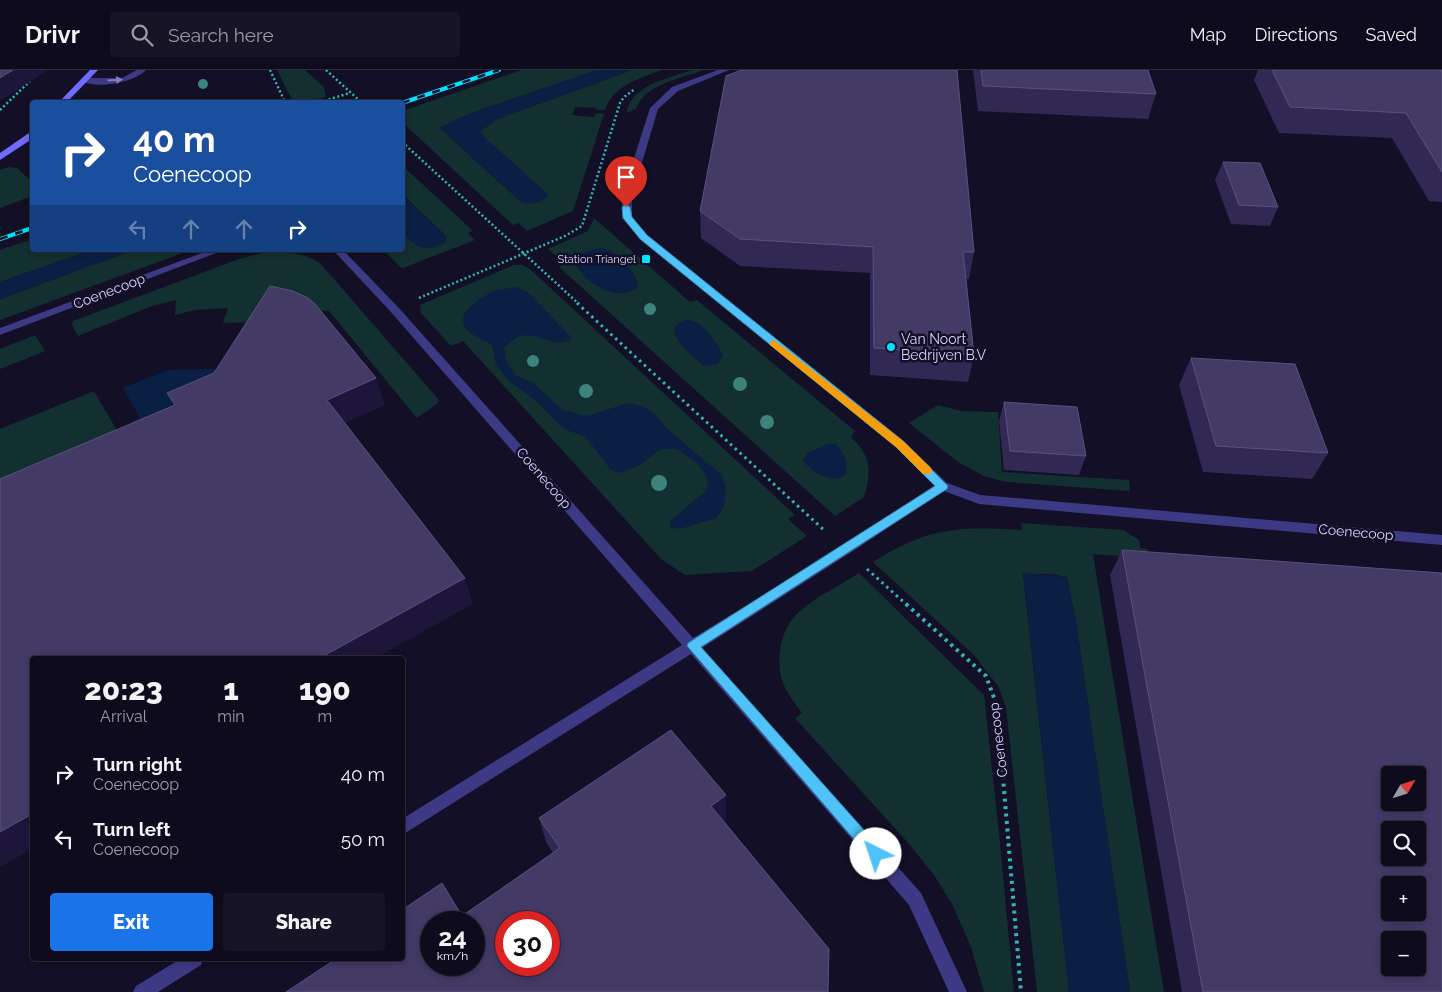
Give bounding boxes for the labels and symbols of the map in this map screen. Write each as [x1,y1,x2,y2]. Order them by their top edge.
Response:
one-way arrow [107,76,123,84]
pin [605,156,647,207]
place label: Station Triangel [558,253,636,266]
marker: Station Triangel [640,253,652,265]
street label: Coenecoop [71,270,147,312]
place label: Van Noort Bedrijven B.V [901,331,986,363]
marker: Van Noort Bedrijven B.V [885,341,897,353]
street label: Coenecoop [513,444,575,512]
street label: Coenecoop [1318,521,1395,543]
street label: Coenecoop [985,701,1011,778]
north arrow [1381,766,1426,811]
position arrow [849,827,901,879]
speed limit sign: 30 [495,911,560,976]

